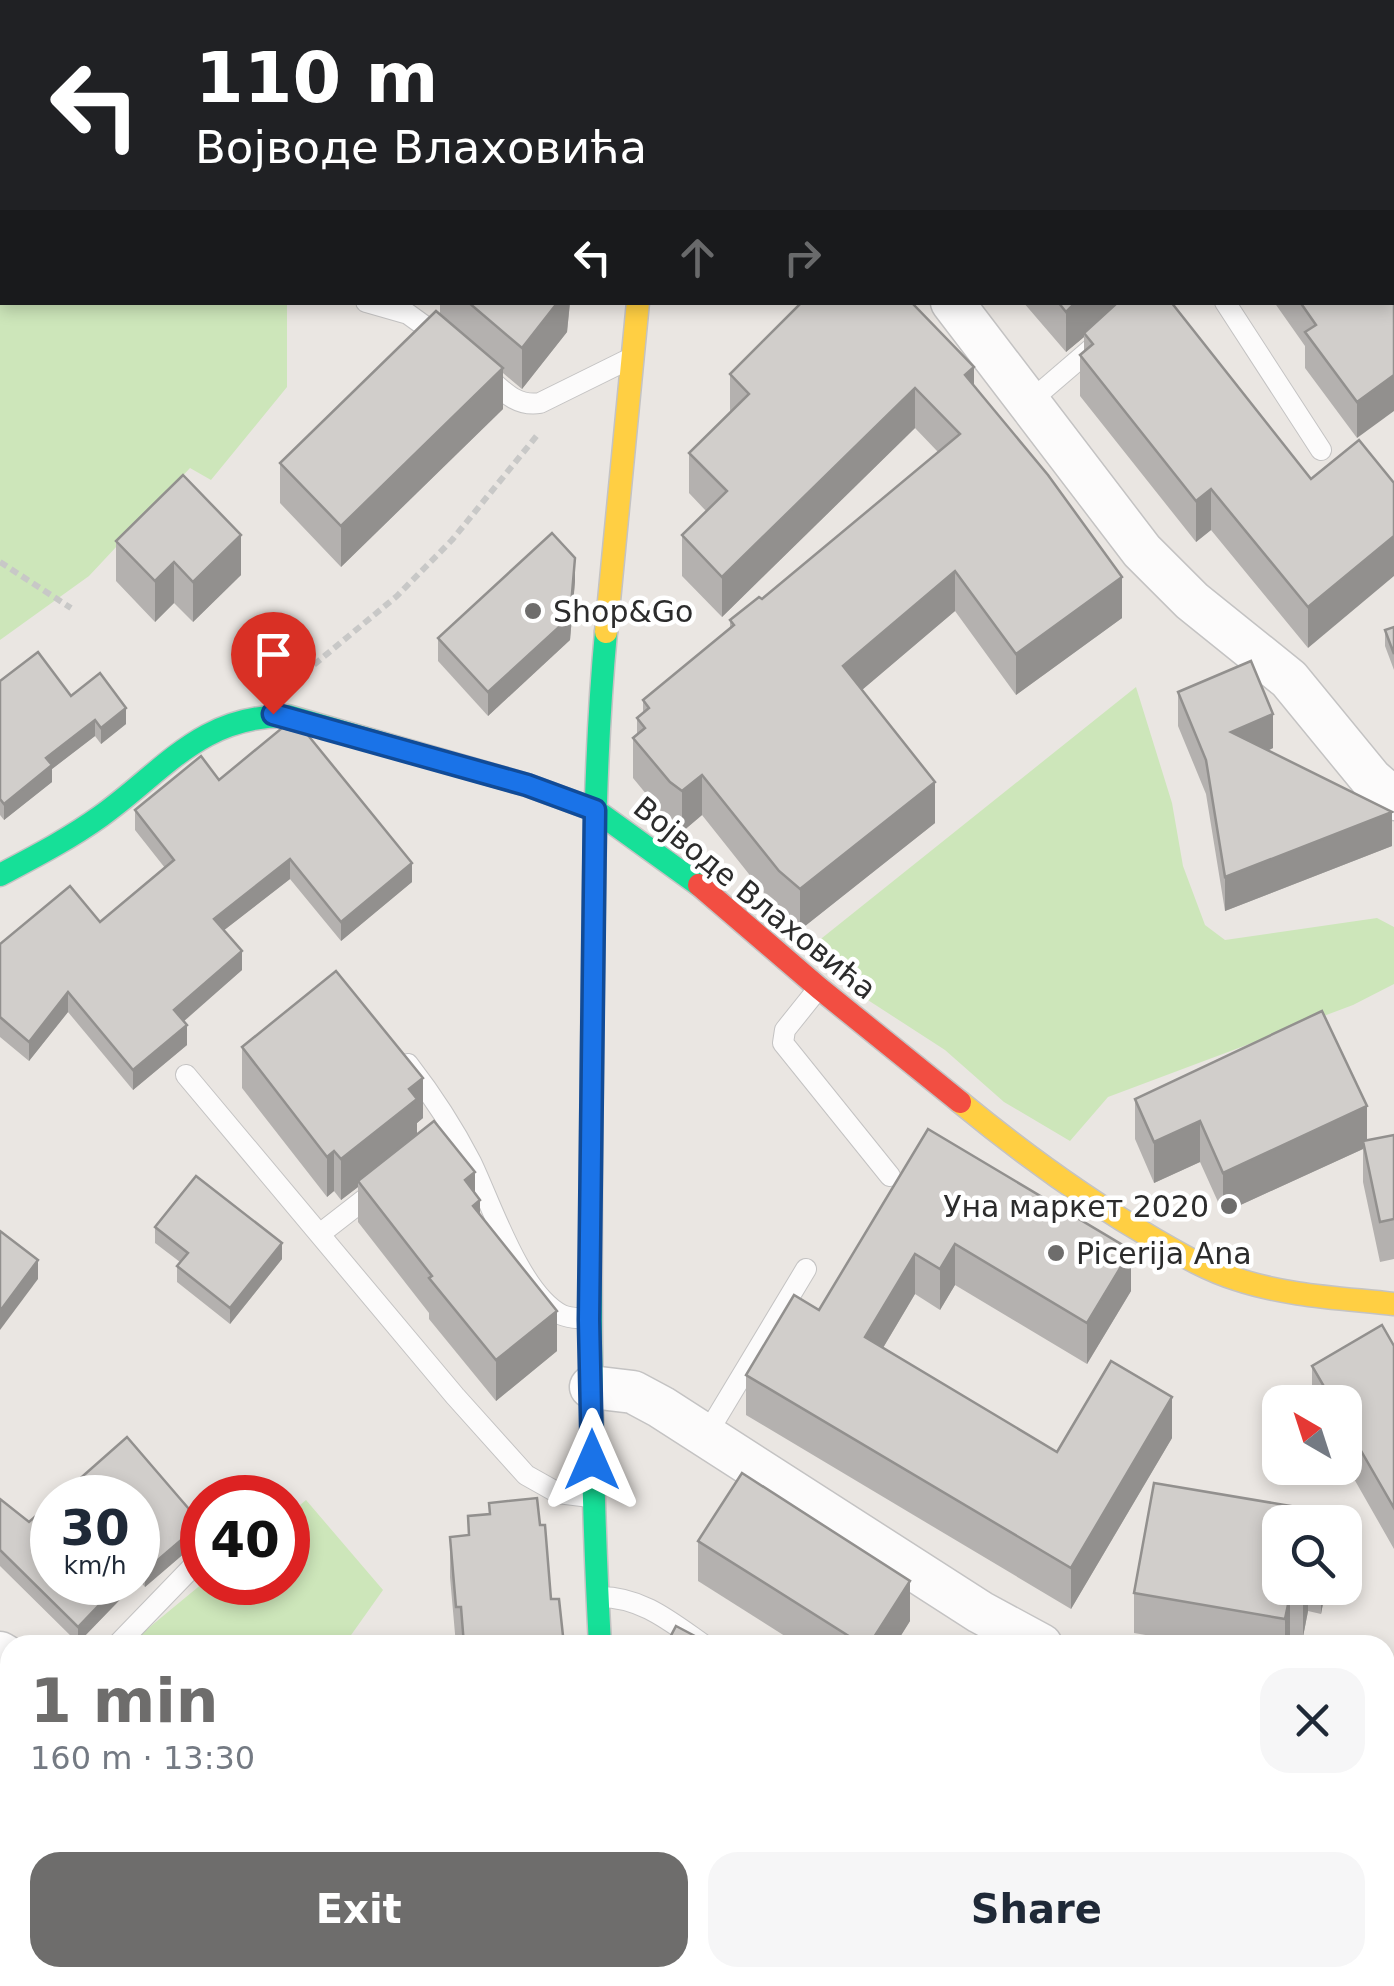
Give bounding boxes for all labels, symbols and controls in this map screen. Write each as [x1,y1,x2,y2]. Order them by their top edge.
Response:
text: 110 m [195,37,438,119]
icon: left [30,40,160,170]
text: Војводе Влаховића [195,121,647,174]
icon: left [565,230,620,285]
icon: ahead [670,230,725,285]
icon: right [775,230,830,285]
place label: Shop&Go [553,594,693,629]
marker: Shop&Go [522,600,544,622]
pin [231,612,316,715]
icon: arrive [246,627,301,682]
street label: Војводе Влаховића [627,790,883,1006]
place label: Уна маркет 2020 [943,1189,1209,1224]
marker: Уна маркет 2020 [1218,1195,1240,1217]
place label: Picerija Ana [1076,1236,1252,1271]
marker: Picerija Ana [1045,1242,1067,1264]
north arrow [1262,1385,1362,1485]
map controls [1262,1385,1362,1605]
position arrow [540,1408,644,1512]
speed limit sign: 40 [180,1475,310,1605]
text: 30 [60,1499,130,1557]
button: search [1262,1505,1362,1605]
text: km/h [63,1551,127,1580]
text: 1 min [30,1666,218,1736]
button: close [1260,1668,1365,1773]
text: 160 m · 13:30 [30,1739,255,1777]
button: Exit [30,1852,688,1967]
button: Share [708,1852,1365,1967]

